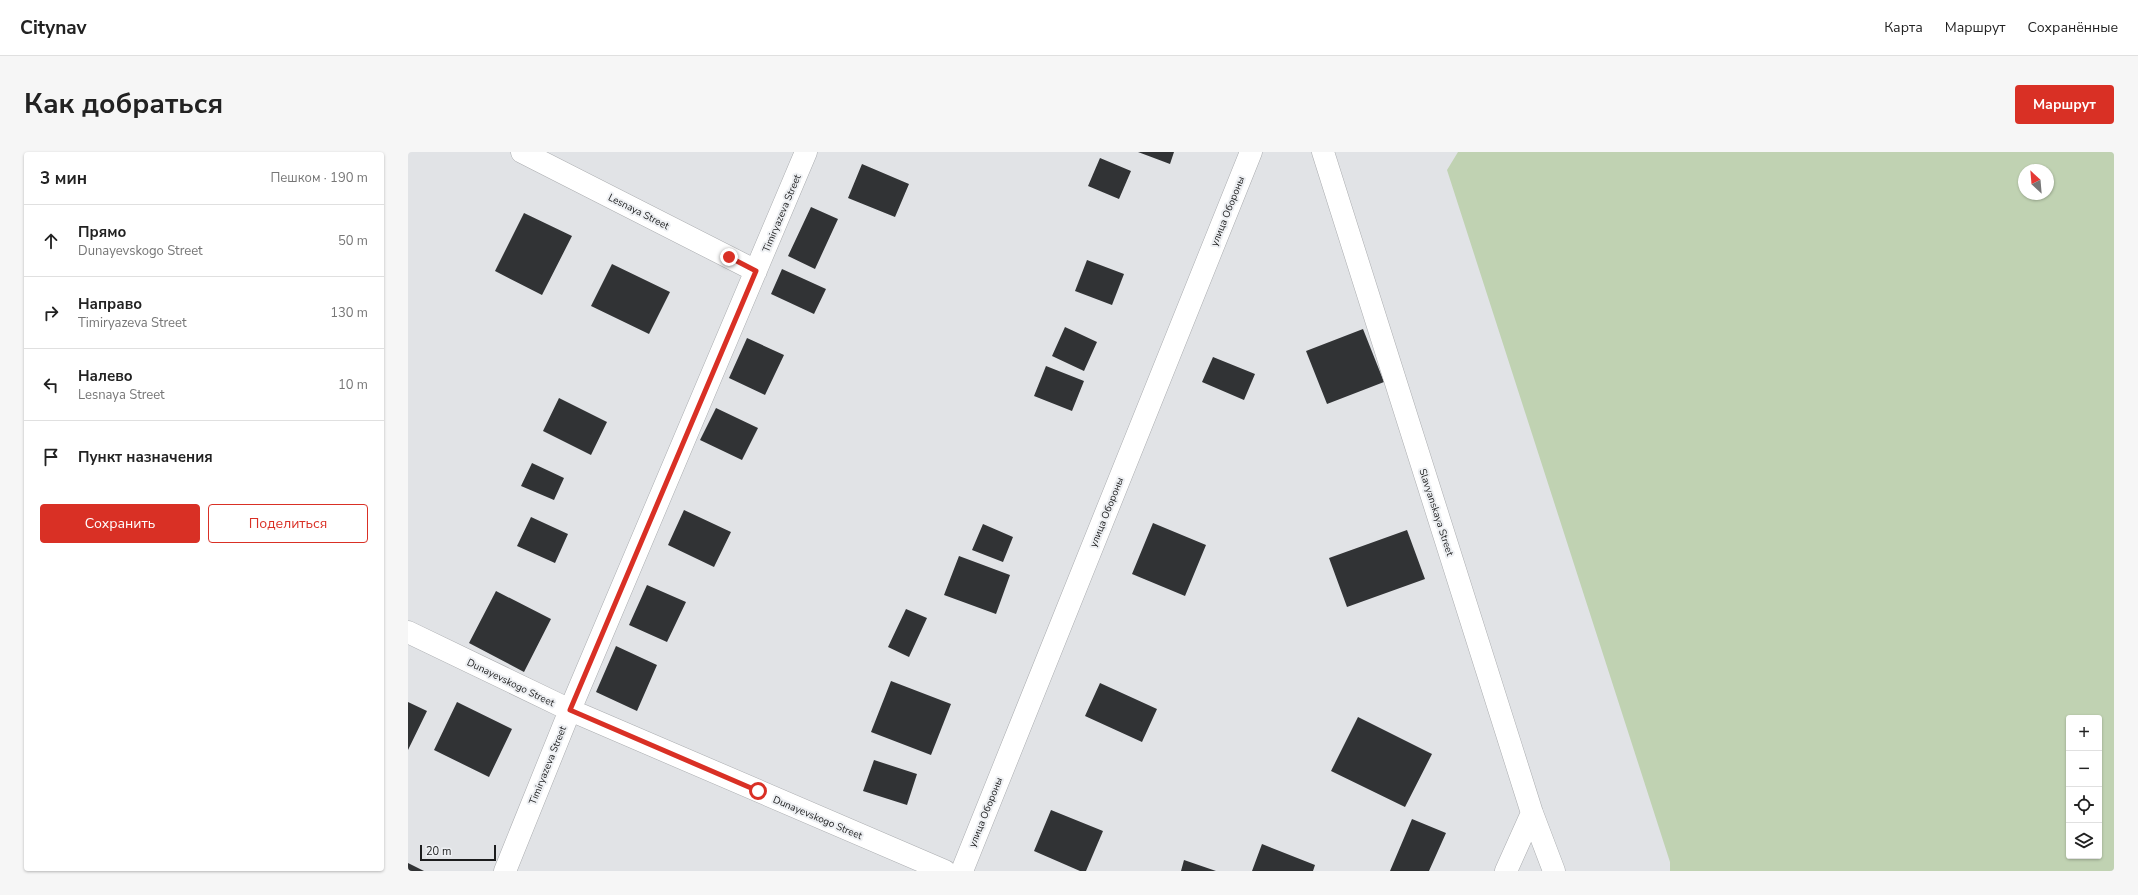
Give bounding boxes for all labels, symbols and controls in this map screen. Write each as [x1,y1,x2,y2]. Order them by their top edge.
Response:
text: Citynav [20,15,87,41]
text: Карта [1884,18,1923,37]
text: Маршрут [1945,18,2006,37]
text: Сохранённые [2028,18,2118,37]
text: Как добраться [24,85,223,123]
button: Маршрут [2015,85,2114,124]
north arrow [2018,164,2054,200]
text: 3 мин [40,167,87,190]
text: Пешком · 190 m [270,169,368,187]
street label: Timiryazeva Street [759,172,805,255]
street label: улица Обороны [1208,174,1248,248]
street label: Lesnaya Street [606,191,672,233]
text: Прямо [78,222,126,242]
icon: ahead [40,230,62,252]
text: 50 m [338,232,368,250]
text: Dunayevskogo Street [78,242,203,260]
route end [720,248,738,266]
text: Направо [78,294,142,314]
icon: right [40,302,62,324]
text: 130 m [330,304,368,322]
text: Timiryazeva Street [78,314,186,332]
text: Налево [78,366,133,386]
icon: left [40,374,62,396]
text: 10 m [338,376,368,394]
text: Lesnaya Street [78,386,165,404]
icon: arrive [40,446,62,468]
text: Пункт назначения [78,447,213,467]
street label: Slavyanskaya Street [1415,467,1457,558]
street label: улица Обороны [1087,475,1127,549]
button: Сохранить [40,504,200,543]
button: Поделиться [208,504,368,543]
street label: Dunayevskogo Street [464,656,557,710]
map controls [2066,715,2102,859]
button: + [2066,715,2102,751]
street label: Timiryazeva Street [526,724,570,807]
button: − [2066,751,2102,787]
street label: улица Обороны [966,775,1006,849]
route start [749,782,767,800]
button: locate [2066,787,2102,823]
street label: Dunayevskogo Street [771,793,865,843]
button: layers [2066,823,2102,859]
scale bar [420,843,496,862]
text: 20 m [426,844,451,859]

